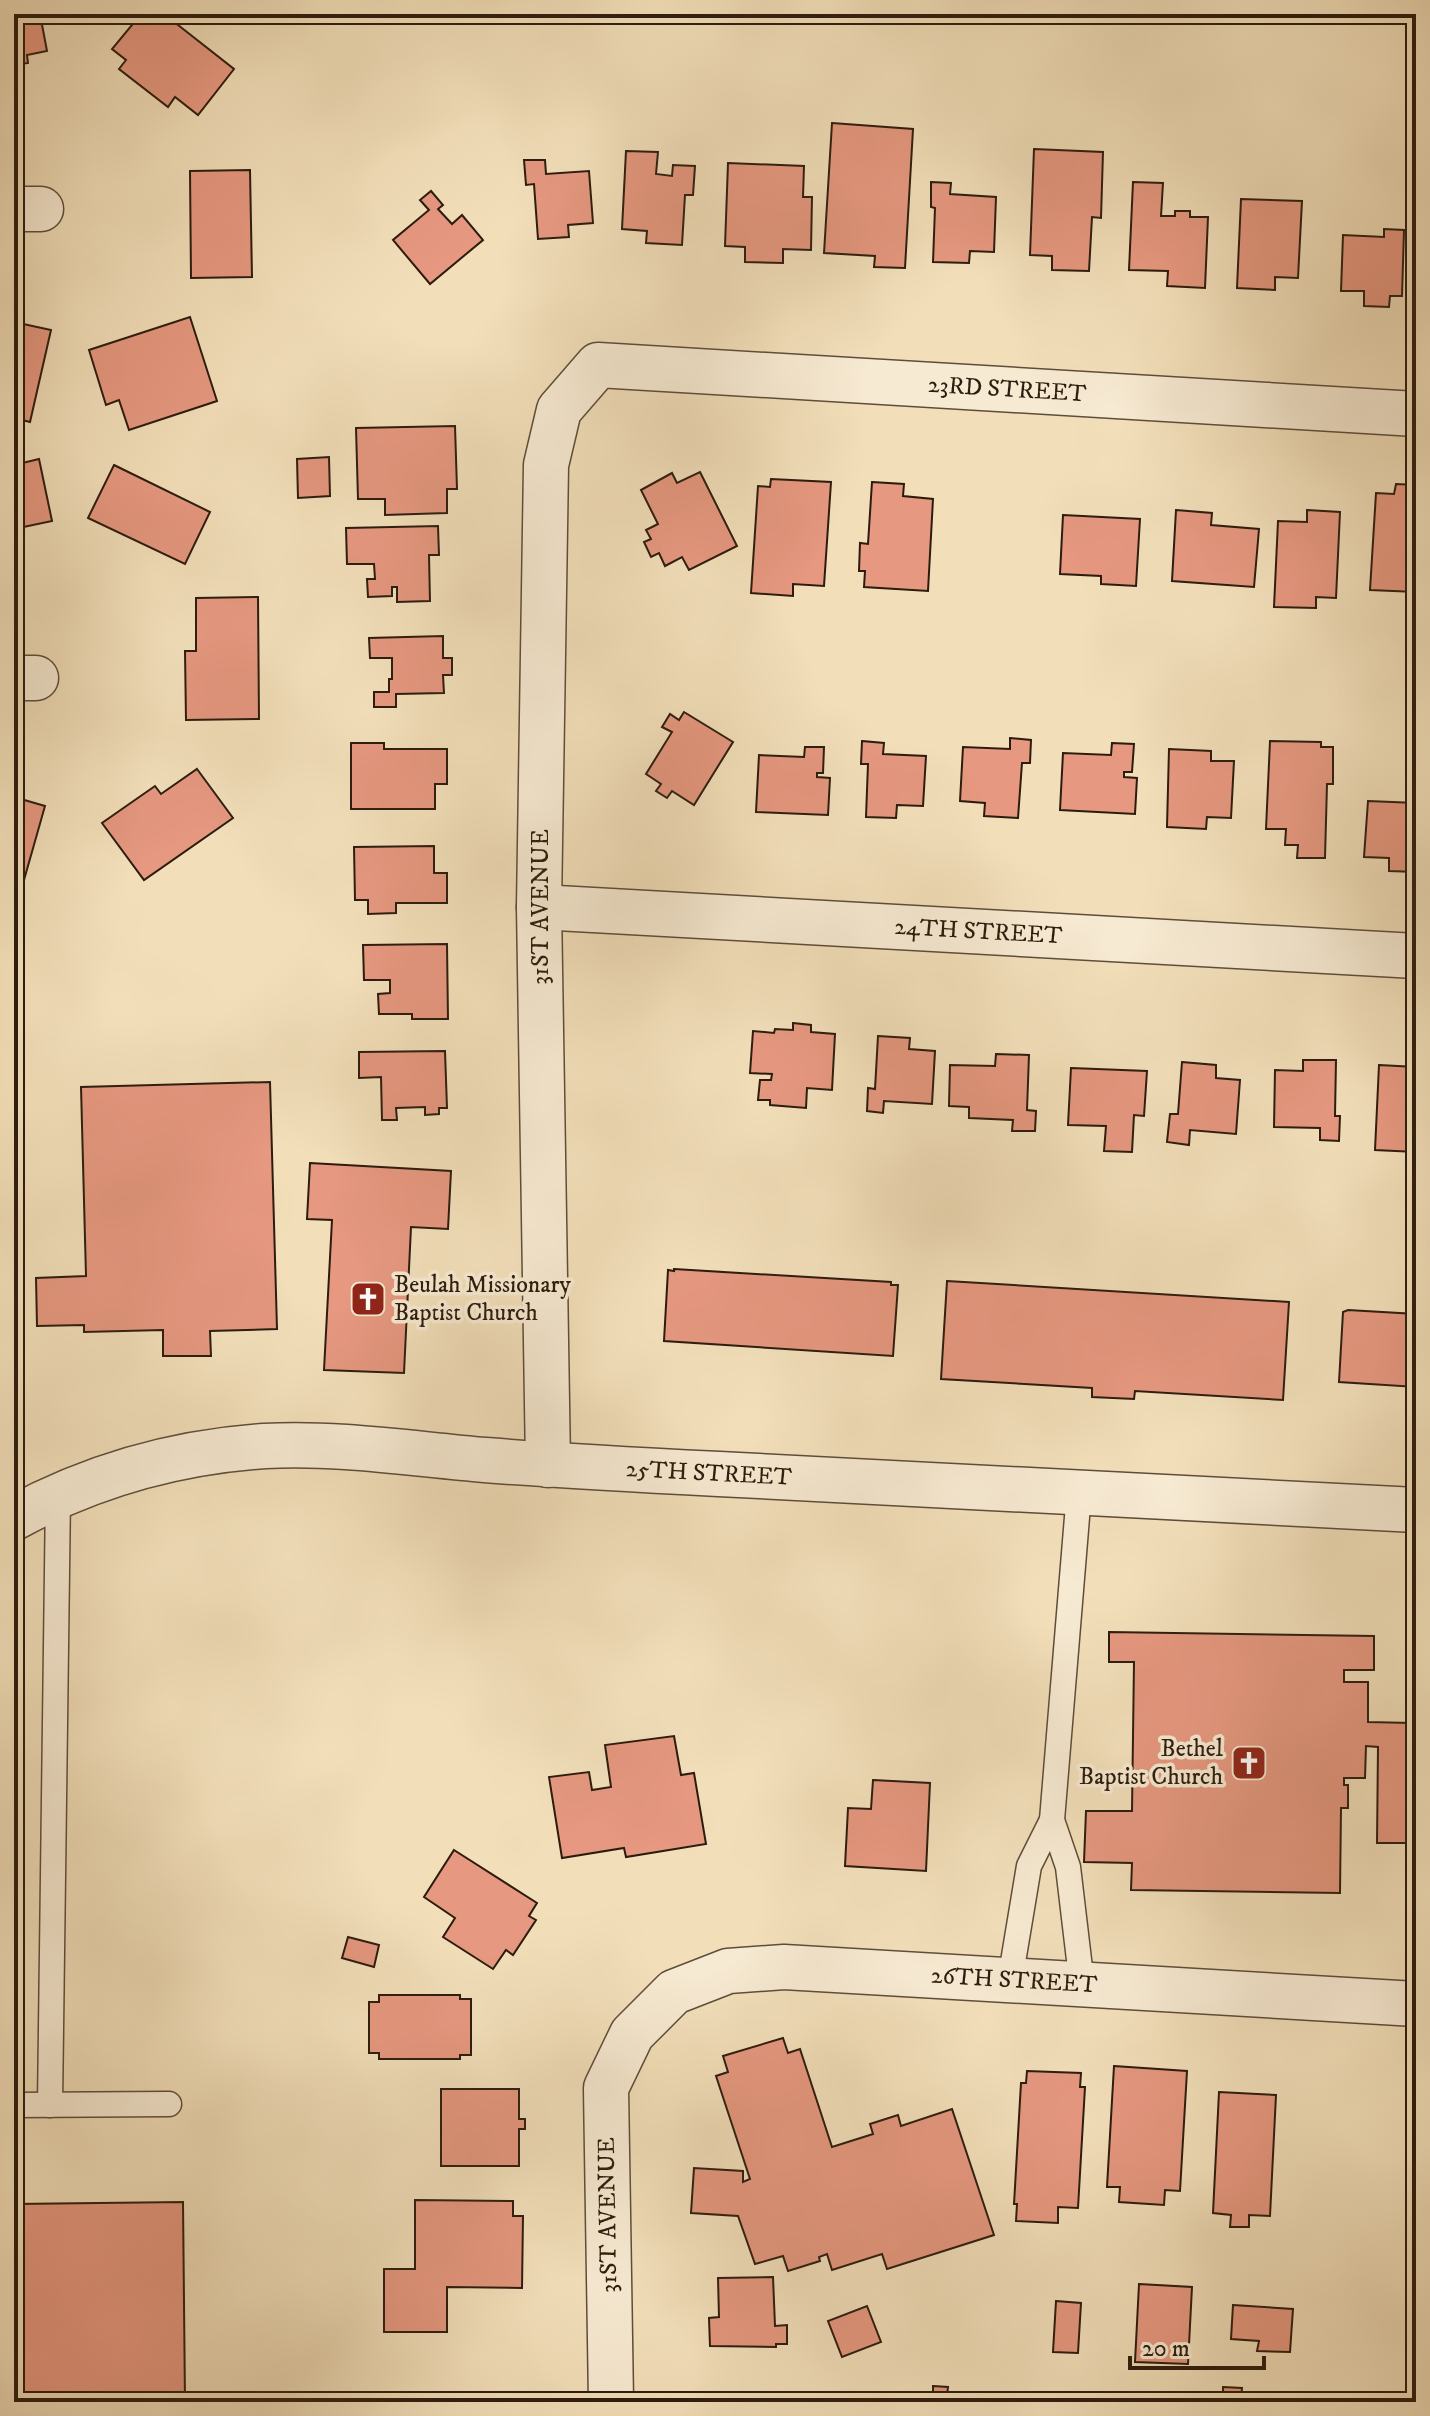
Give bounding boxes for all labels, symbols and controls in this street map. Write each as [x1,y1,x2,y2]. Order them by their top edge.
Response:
street label: 23RD STREET [927,370,1087,409]
street label: 31ST AVENUE [526,829,556,985]
street label: 24TH STREET [894,912,1063,951]
place label: Beulah Missionary Baptist Church [394,1270,572,1328]
church icon: Beulah Missionary Baptist Church [349,1280,387,1318]
street label: 25TH STREET [625,1454,792,1493]
place label: Bethel Baptist Church [1079,1734,1224,1792]
church icon: Bethel Baptist Church [1230,1744,1268,1782]
street label: 26TH STREET [930,1961,1098,2000]
street label: 31ST AVENUE [592,2137,624,2293]
scale bar [1130,2320,1264,2370]
text: 20 m [1142,2334,1190,2364]

